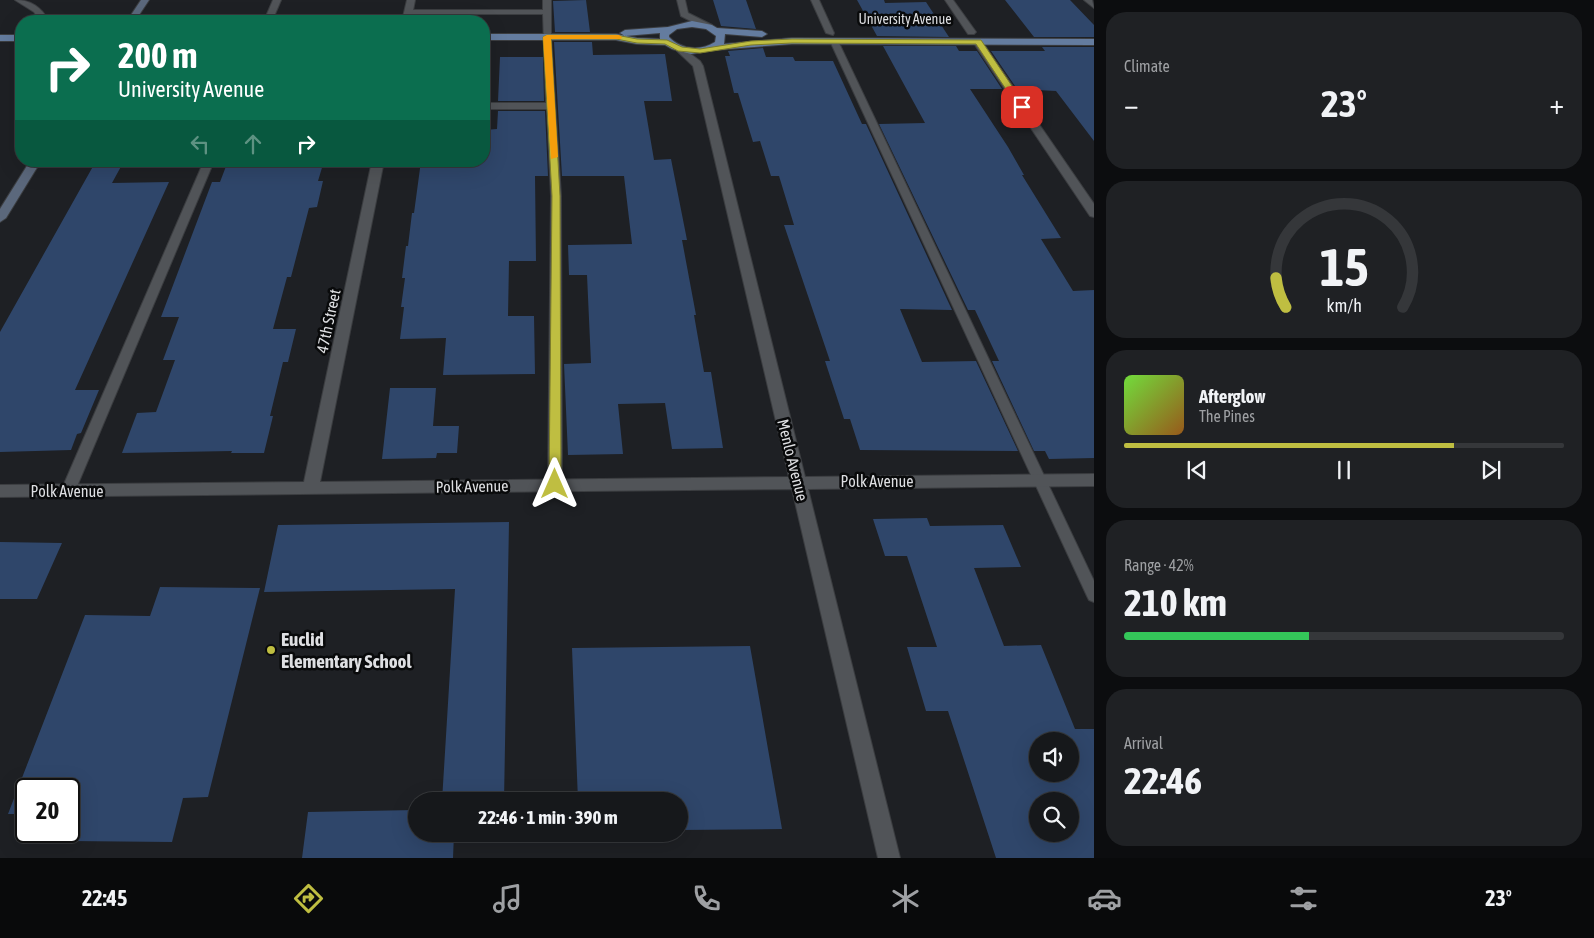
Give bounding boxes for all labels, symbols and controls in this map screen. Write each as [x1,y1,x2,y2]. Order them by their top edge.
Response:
street label: University Avenue [858,11,952,27]
icon: right [35,35,100,100]
text: 200 m [118,35,197,75]
text: Climate [1124,57,1170,75]
text: University Avenue [118,76,264,102]
text: 23° [1321,82,1367,125]
pin [1001,86,1043,128]
text: − [1124,88,1139,120]
text: + [1549,88,1564,120]
icon: arrive [1008,93,1036,121]
icon: left [186,130,214,158]
icon: ahead [239,130,267,158]
icon: right [292,130,320,158]
text: 15 [1320,237,1368,297]
street label: 47th Street [312,287,344,355]
text: km/h [1326,295,1362,316]
text: Afterglow [1199,385,1266,407]
text: The Pines [1199,407,1255,425]
street label: Menlo Avenue [774,417,812,503]
icon: previous [1183,456,1211,484]
icon: pause [1330,456,1358,484]
icon: next [1477,456,1505,484]
position arrow [528,457,580,509]
street label: Polk Avenue [841,472,913,490]
street label: Polk Avenue [435,476,509,496]
street label: Polk Avenue [31,482,103,500]
text: Range · 42% [1124,556,1194,574]
text: 210 km [1124,581,1227,624]
place label: Euclid Elementary School [281,628,413,672]
marker: Euclid Elementary School [265,644,277,656]
map controls [1029,732,1079,842]
button: sound [1029,732,1079,782]
text: Arrival [1124,734,1163,752]
text: 22:46 [1124,759,1202,802]
speed limit sign: 20 [15,778,80,843]
button: search [1029,792,1079,842]
text: 22:46 · 1 min · 390 m [478,806,618,828]
icon: directions [291,881,326,916]
icon: music [490,881,525,916]
icon: phone [689,881,724,916]
icon: climate [888,881,923,916]
icon: car [1087,881,1122,916]
icon: filters [1286,881,1321,916]
text: 22:45 [82,885,127,911]
text: 23° [1485,885,1512,911]

